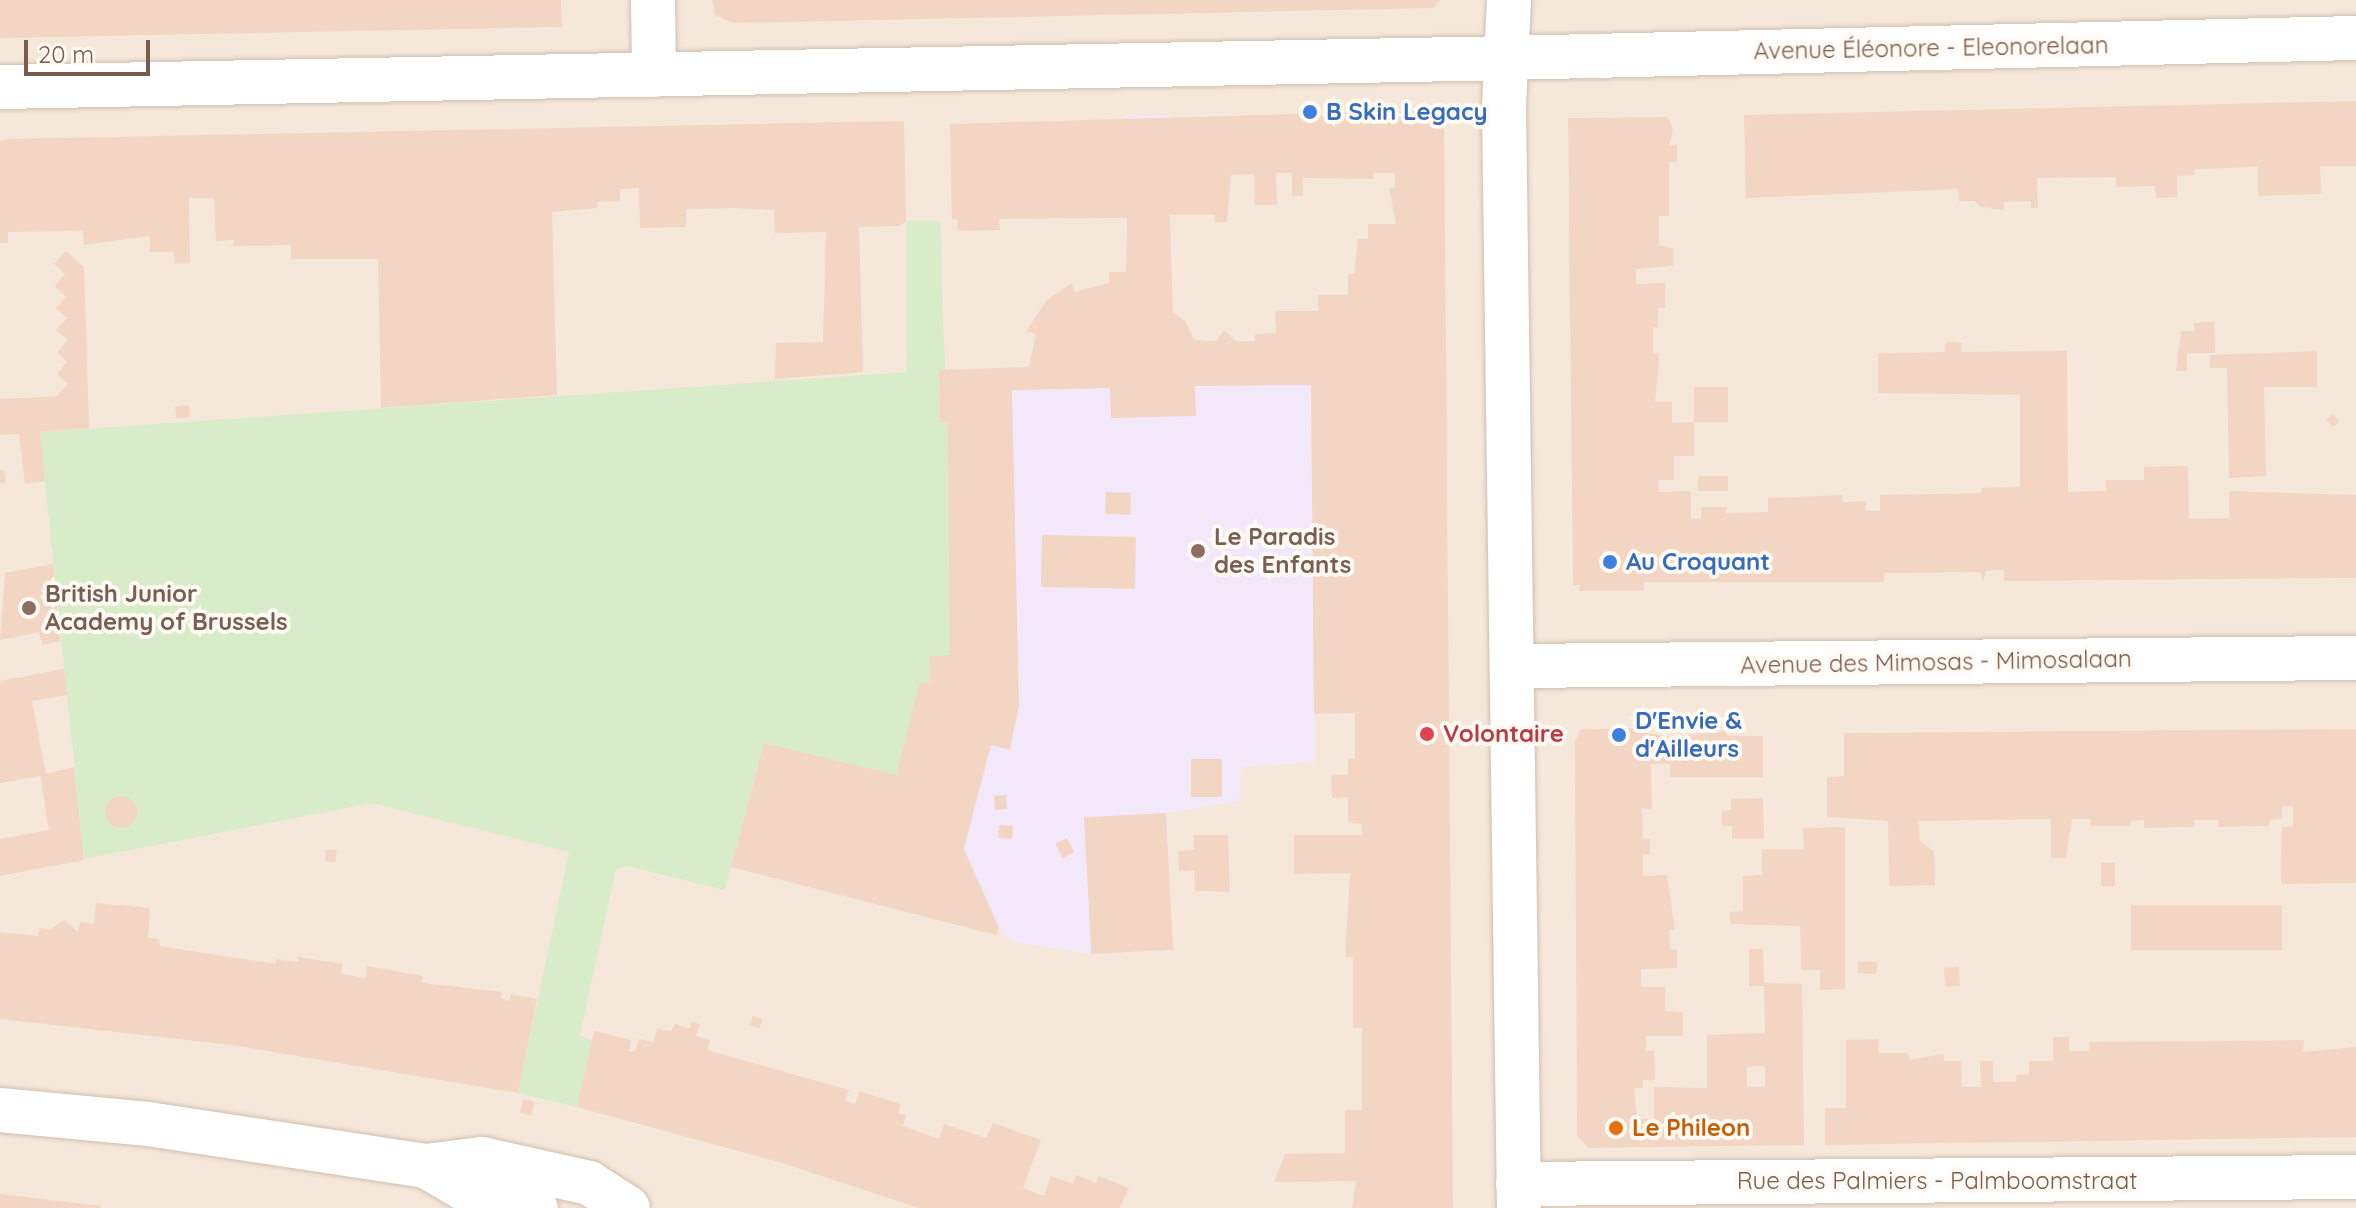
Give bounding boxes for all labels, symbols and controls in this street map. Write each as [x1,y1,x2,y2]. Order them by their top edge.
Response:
scale bar [28,24,154,74]
street label: Avenue Éléonore - Eleonorelaan [1753,31,2109,65]
text: 20 m [38,39,94,69]
place label: B Skin Legacy [1326,98,1487,126]
marker: B Skin Legacy [1301,103,1319,121]
place label: Le Paradis des Enfants [1214,523,1351,579]
marker: Le Paradis des Enfants [1189,542,1207,560]
place label: Au Croquant [1626,548,1770,576]
marker: Au Croquant [1601,553,1619,571]
place label: British Junior Academy of Brussels [45,580,288,636]
marker: British Junior Academy of Brussels [20,599,38,617]
street label: Avenue des Mimosas - Mimosalaan [1740,644,2132,680]
place label: D'Envie & d'Ailleurs [1635,707,1742,763]
place label: Volontaire [1443,720,1564,748]
marker: Volontaire [1418,725,1436,743]
marker: D'Envie & d'Ailleurs [1610,726,1628,744]
place label: Le Phileon [1632,1114,1750,1142]
marker: Le Phileon [1607,1119,1625,1137]
street label: Rue des Palmiers - Palmboomstraat [1737,1167,2137,1195]

